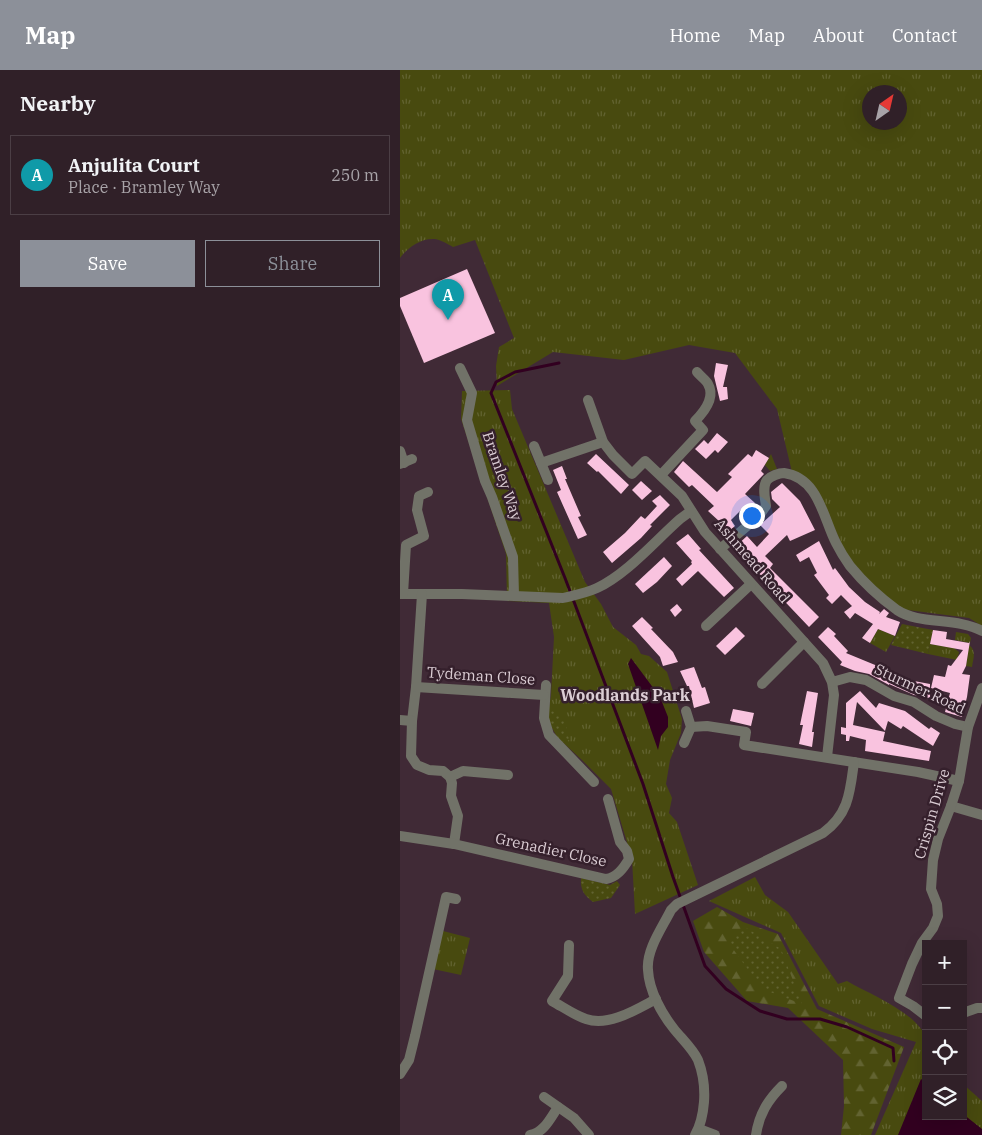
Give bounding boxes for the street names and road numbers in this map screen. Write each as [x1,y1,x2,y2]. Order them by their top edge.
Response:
street label: Bramley Way [478,429,527,523]
street label: Ashmead Road [710,514,794,607]
street label: Sturmer Road [872,659,969,718]
street label: Tydeman Close [426,662,536,689]
street label: Crispin Drive [910,767,953,861]
street label: Grenadier Close [494,828,609,871]

